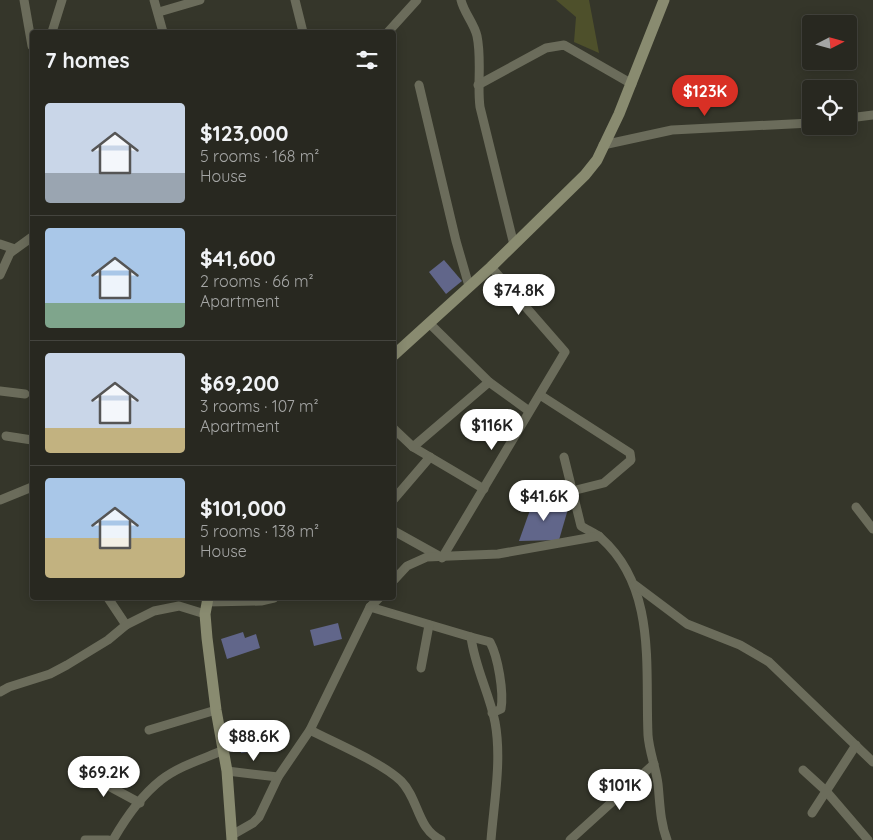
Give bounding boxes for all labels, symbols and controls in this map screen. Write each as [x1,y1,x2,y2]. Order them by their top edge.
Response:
north arrow [802,15,858,70]
map controls [802,15,857,135]
icon: filters [353,46,381,74]
text: 7 homes [45,47,130,73]
pin: $123K [670,74,740,117]
button: locate [802,80,857,135]
text: $123K [683,81,727,101]
text: $123,000 [200,120,288,146]
icon: home [85,123,145,183]
text: 5 rooms · 168 m² [200,146,319,166]
text: House [200,166,247,186]
text: $41,600 [200,245,276,271]
icon: home [85,248,145,308]
text: 2 rooms · 66 m² [200,271,314,291]
pin: $74.8K [478,274,560,316]
text: $74.8K [494,280,544,300]
text: Apartment [200,291,280,311]
text: $69,200 [200,370,279,396]
icon: home [85,373,145,433]
text: 3 rooms · 107 m² [200,396,319,416]
pin: $116K [457,408,527,451]
text: $116K [471,415,513,435]
text: Apartment [200,416,280,436]
pin: $41.6K [503,480,585,522]
text: $41.6K [520,486,568,506]
text: $101,000 [200,495,286,521]
icon: home [85,498,145,558]
text: 5 rooms · 138 m² [200,521,319,541]
text: House [200,541,247,561]
pin: $88.6K [213,720,295,762]
text: $88.6K [229,726,279,746]
pin: $69.2K [63,756,145,798]
text: $69.2K [79,762,129,782]
pin: $101K [585,768,655,811]
text: $101K [599,775,641,795]

